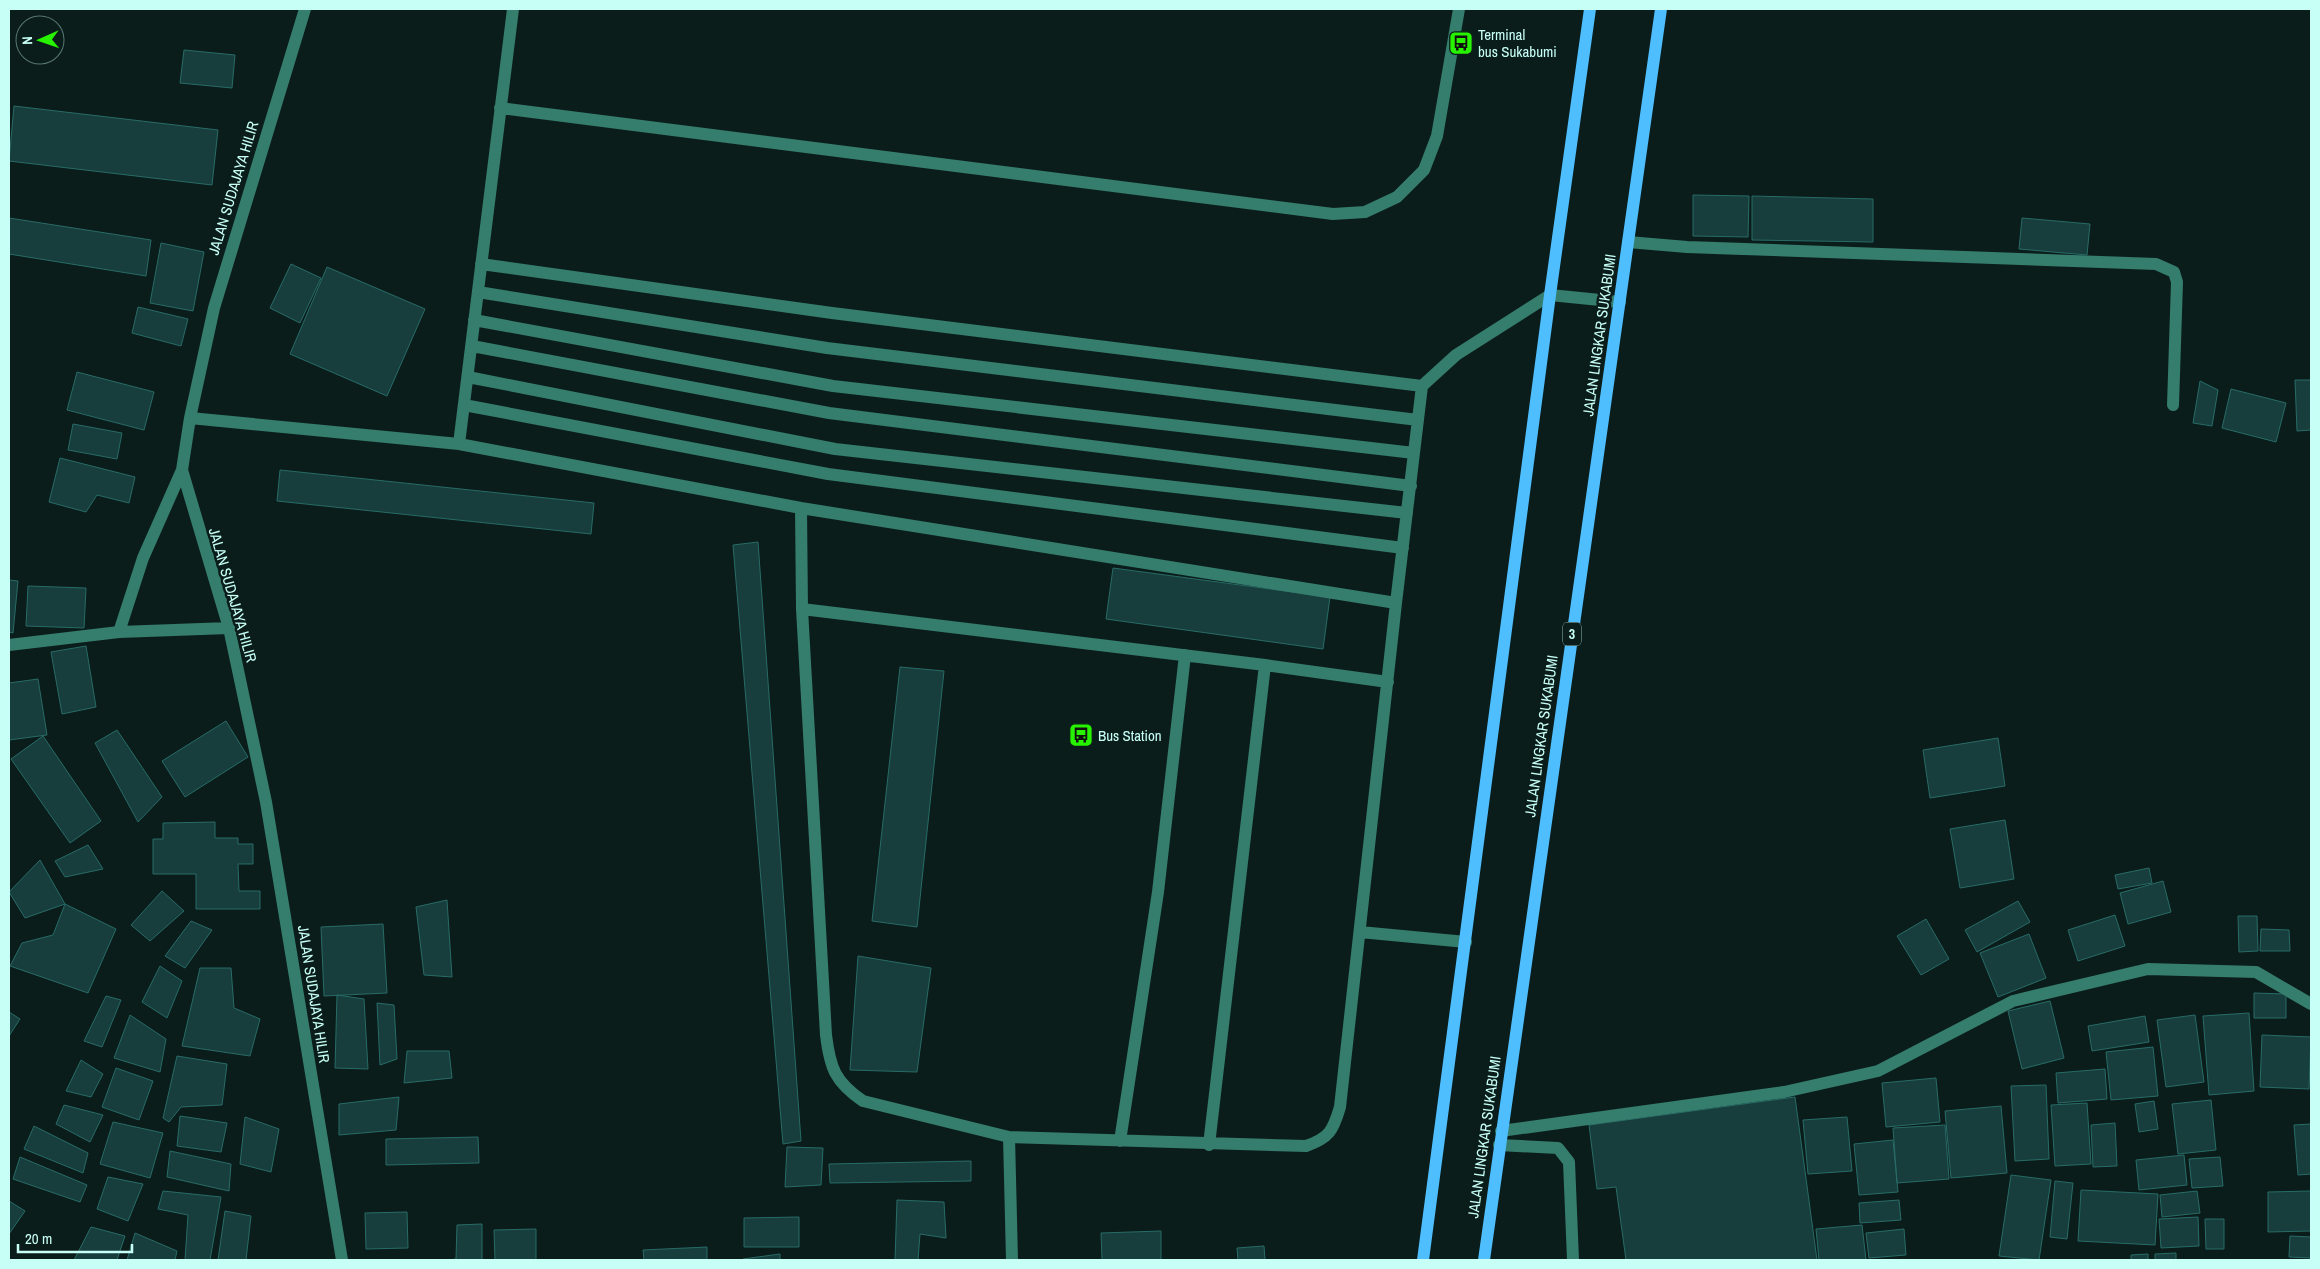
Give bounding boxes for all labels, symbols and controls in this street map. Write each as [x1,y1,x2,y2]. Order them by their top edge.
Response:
north arrow [15,15,65,65]
place label: Terminal bus Sukabumi [1478,24,1557,62]
bus stop icon: Terminal bus Sukabumi [1448,30,1474,56]
text: N [18,36,36,45]
street label: JALAN SUDAJAYA HILIR [203,118,263,258]
street label: JALAN LINGKAR SUKABUMI [1577,253,1621,417]
street label: JALAN SUDAJAYA HILIR [204,525,262,665]
road number: 3 [1563,622,1581,646]
street label: JALAN LINGKAR SUKABUMI [1519,654,1563,818]
bus stop icon: Bus Station [1068,722,1094,748]
place label: Bus Station [1098,725,1162,746]
street label: JALAN SUDAJAYA HILIR [293,924,335,1064]
street label: JALAN LINGKAR SUKABUMI [1462,1055,1506,1219]
scale bar [18,1222,131,1254]
text: 20 m [25,1228,52,1249]

